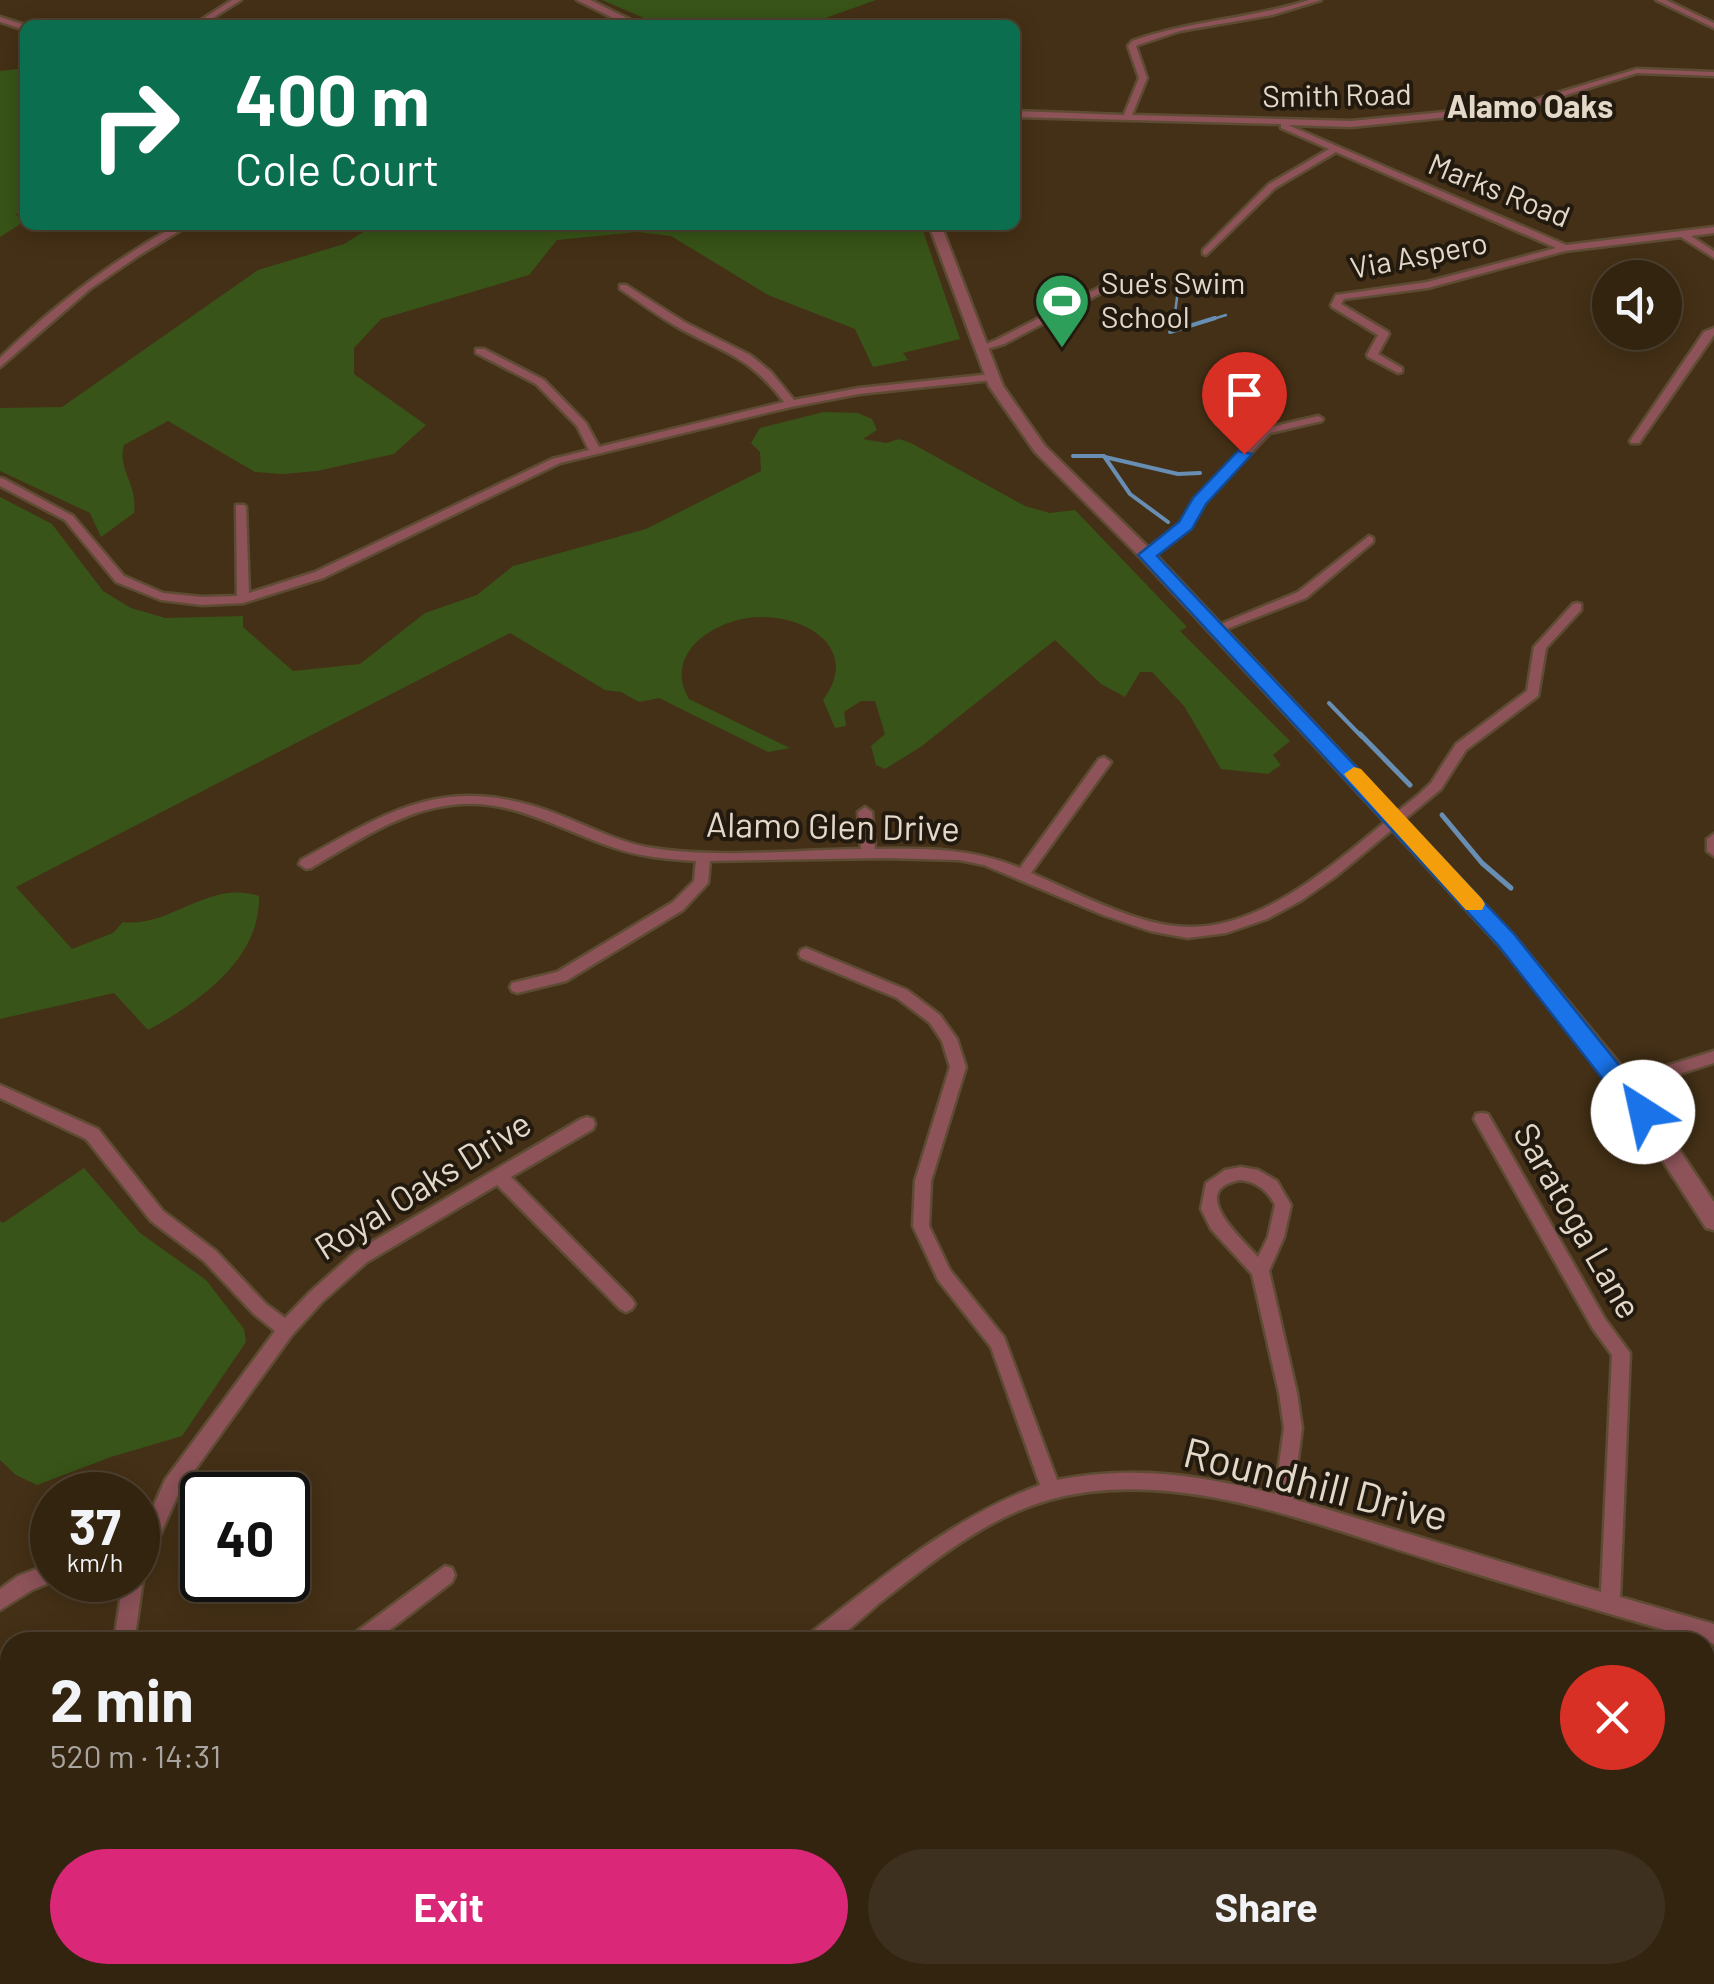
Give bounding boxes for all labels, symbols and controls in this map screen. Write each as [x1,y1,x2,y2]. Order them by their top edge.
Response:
text: 400 m [235,56,430,140]
icon: right [70,60,200,190]
street label: Smith Road [1262,75,1412,113]
district label: Alamo Oaks [1447,86,1613,124]
text: Cole Court [235,141,439,195]
street label: Marks Road [1424,144,1576,234]
street label: Via Aspero [1347,223,1490,285]
map controls [1592,260,1682,350]
button: sound [1592,260,1682,350]
place label: Sue's Swim School [1101,264,1245,334]
sports icon: Sue's Swim School [1032,271,1092,350]
pin [1202,352,1287,455]
icon: arrive [1217,367,1272,422]
street label: Alamo Glen Drive [706,802,960,848]
position arrow [1591,1060,1695,1164]
street label: Royal Oaks Drive [306,1101,538,1268]
street label: Saratoga Lane [1506,1115,1652,1325]
street label: Roundhill Drive [1179,1425,1454,1539]
speed limit sign: 40 [180,1472,310,1602]
text: 37 [69,1495,121,1555]
text: km/h [67,1547,123,1577]
text: 2 min [50,1662,194,1734]
button: close [1560,1665,1665,1770]
text: 520 m · 14:31 [50,1736,221,1774]
button: Exit [50,1849,848,1964]
button: Share [868,1849,1665,1964]

